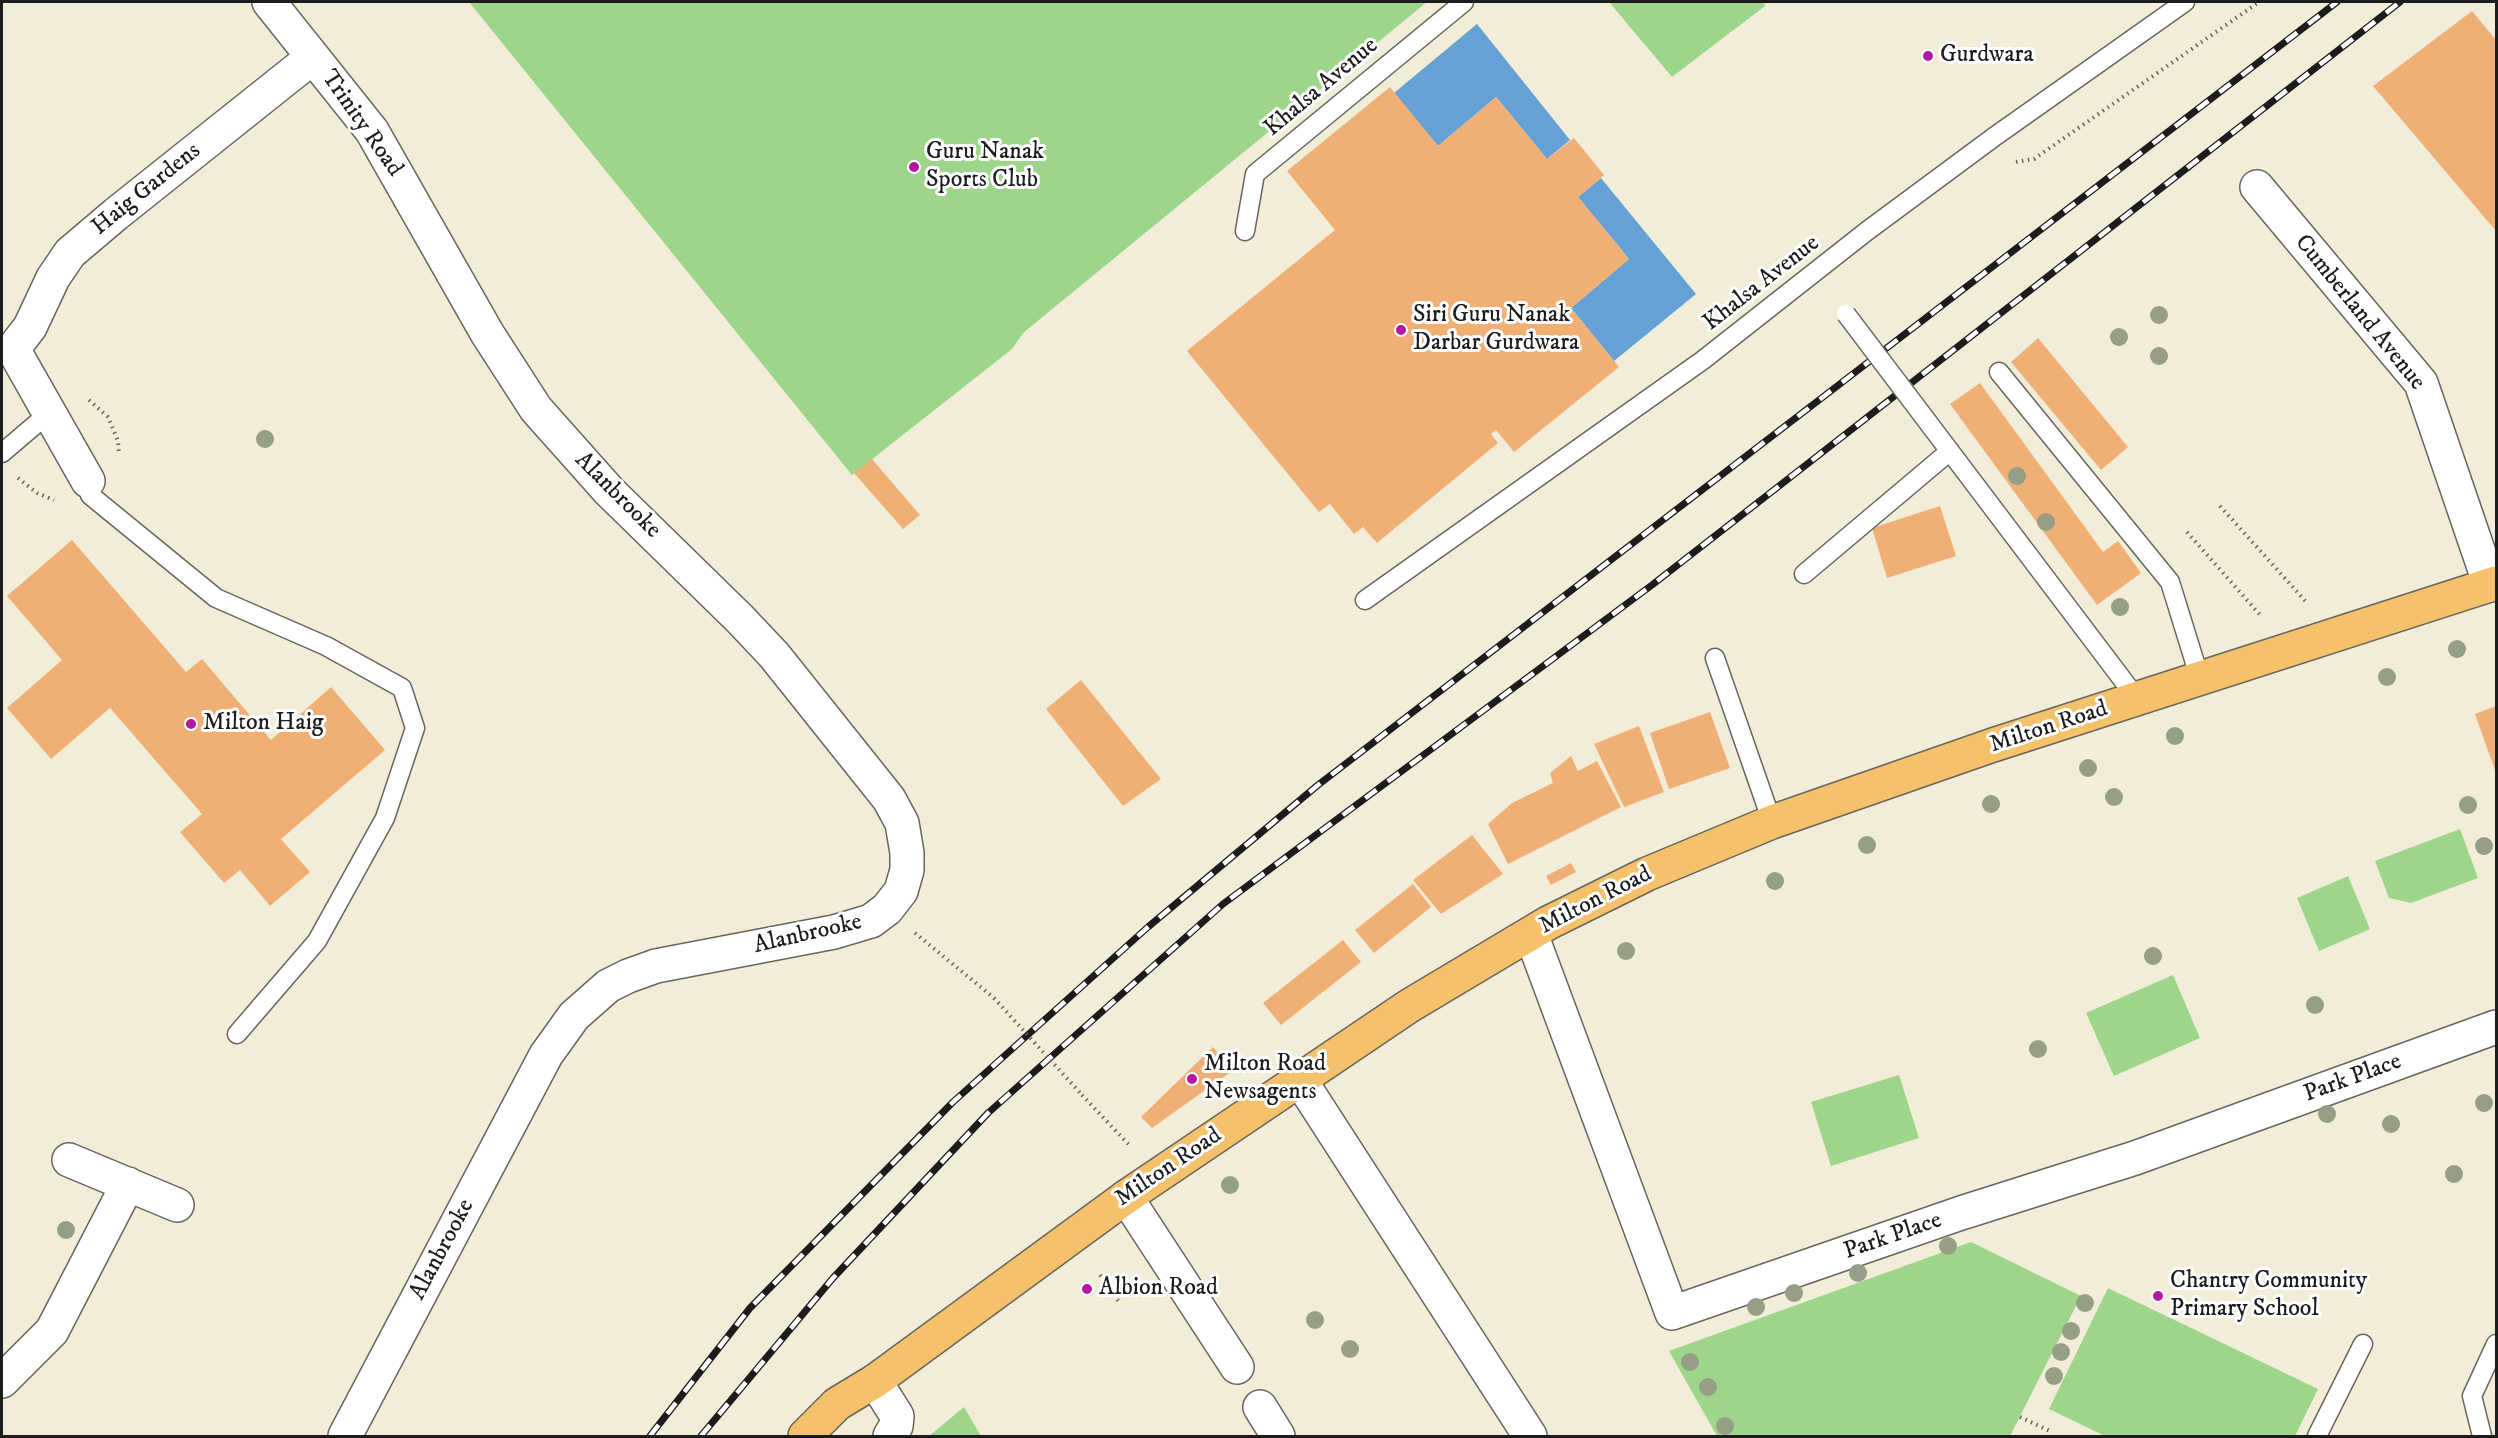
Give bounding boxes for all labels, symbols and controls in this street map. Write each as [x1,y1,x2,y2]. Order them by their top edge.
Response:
street label: Khalsa Avenue [1259,32,1385,144]
place label: Gurdwara [1940,42,2034,70]
marker: Gurdwara [1921,49,1935,63]
street label: Trinity Road [314,65,408,183]
street label: Haig Gardens [87,137,207,243]
place label: Guru Nanak Sports Club [926,139,1044,195]
marker: Guru Nanak Sports Club [907,160,921,174]
street label: Cumberland Avenue [2287,229,2431,397]
street label: Khalsa Avenue [1698,230,1826,338]
place label: Siri Guru Nanak Darbar Gurdwara [1413,302,1579,358]
marker: Siri Guru Nanak Darbar Gurdwara [1394,323,1408,337]
street label: Alanbrooke [568,447,666,545]
street label: Milton Road [1987,695,2111,761]
place label: Milton Haig [203,710,324,738]
marker: Milton Haig [184,717,198,731]
street label: Milton Road [1535,860,1657,942]
street label: Alanbrooke [751,909,865,961]
street label: Park Place [2300,1048,2406,1110]
place label: Milton Road Newsagents [1204,1051,1326,1107]
marker: Milton Road Newsagents [1185,1072,1199,1086]
street label: Milton Road [1110,1122,1228,1214]
street label: Alanbrooke [404,1195,482,1305]
street label: Park Place [1840,1207,1946,1267]
place label: Chantry Community Primary School [2170,1268,2367,1324]
place label: Albion Road [1099,1275,1218,1303]
marker: Albion Road [1080,1282,1094,1296]
marker: Chantry Community Primary School [2151,1289,2165,1303]

